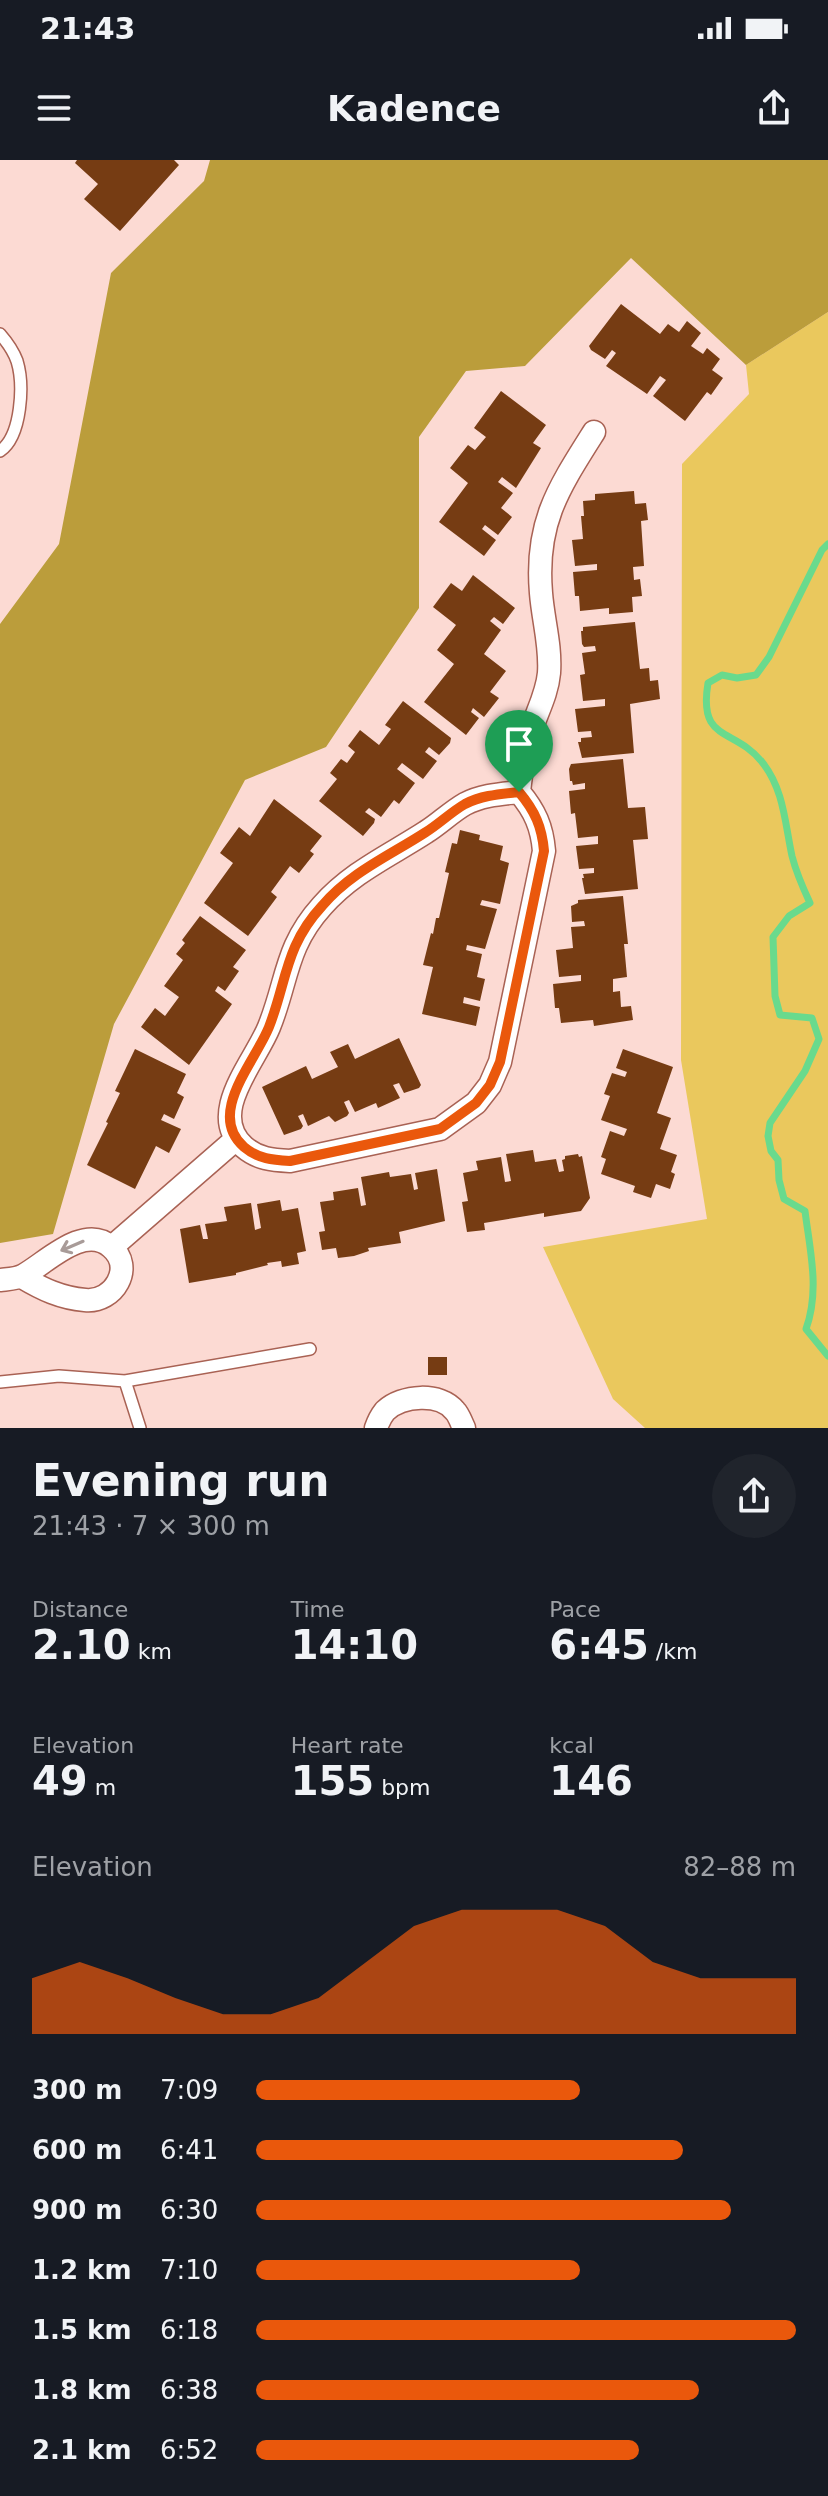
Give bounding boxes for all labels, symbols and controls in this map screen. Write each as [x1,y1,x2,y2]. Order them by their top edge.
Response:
text: 21:43 [40,11,136,46]
icon: menu [32,86,76,130]
icon: share [752,86,796,130]
text: Kadence [327,88,501,129]
pin [485,710,553,792]
icon: arrive [497,722,541,766]
one-way arrow [60,1239,85,1254]
button: share [712,1454,796,1538]
text: Evening run [32,1455,329,1506]
text: 21:43 · 7 × 300 m [32,1511,270,1541]
text: Distance [32,1597,128,1622]
text: Time [291,1597,345,1622]
text: Pace [549,1597,601,1622]
text: 2.10 [32,1622,131,1668]
text: 14:10 [291,1622,418,1668]
text: 6:45 [549,1622,649,1668]
text: km [131,1639,172,1664]
text: /km [649,1639,697,1664]
text: Elevation [32,1733,134,1758]
text: Heart rate [291,1733,404,1758]
text: kcal [549,1733,594,1758]
text: 49 [32,1758,88,1804]
text: 155 [291,1758,374,1804]
text: 146 [549,1758,633,1804]
text: m [88,1775,116,1800]
text: bpm [374,1775,431,1800]
text: Elevation [32,1852,153,1882]
text: 82–88 m [683,1852,796,1882]
text: 300 m [32,2075,122,2105]
text: 7:09 [160,2075,218,2105]
text: 600 m [32,2135,122,2165]
text: 6:41 [160,2135,218,2165]
text: 900 m [32,2195,122,2225]
text: 6:30 [160,2195,218,2225]
text: 1.2 km [32,2255,132,2285]
text: 7:10 [160,2255,218,2285]
text: 1.5 km [32,2315,132,2345]
text: 6:18 [160,2315,218,2345]
text: 1.8 km [32,2375,132,2405]
text: 6:38 [160,2375,218,2405]
text: 2.1 km [32,2435,132,2465]
text: 6:52 [160,2435,218,2465]

